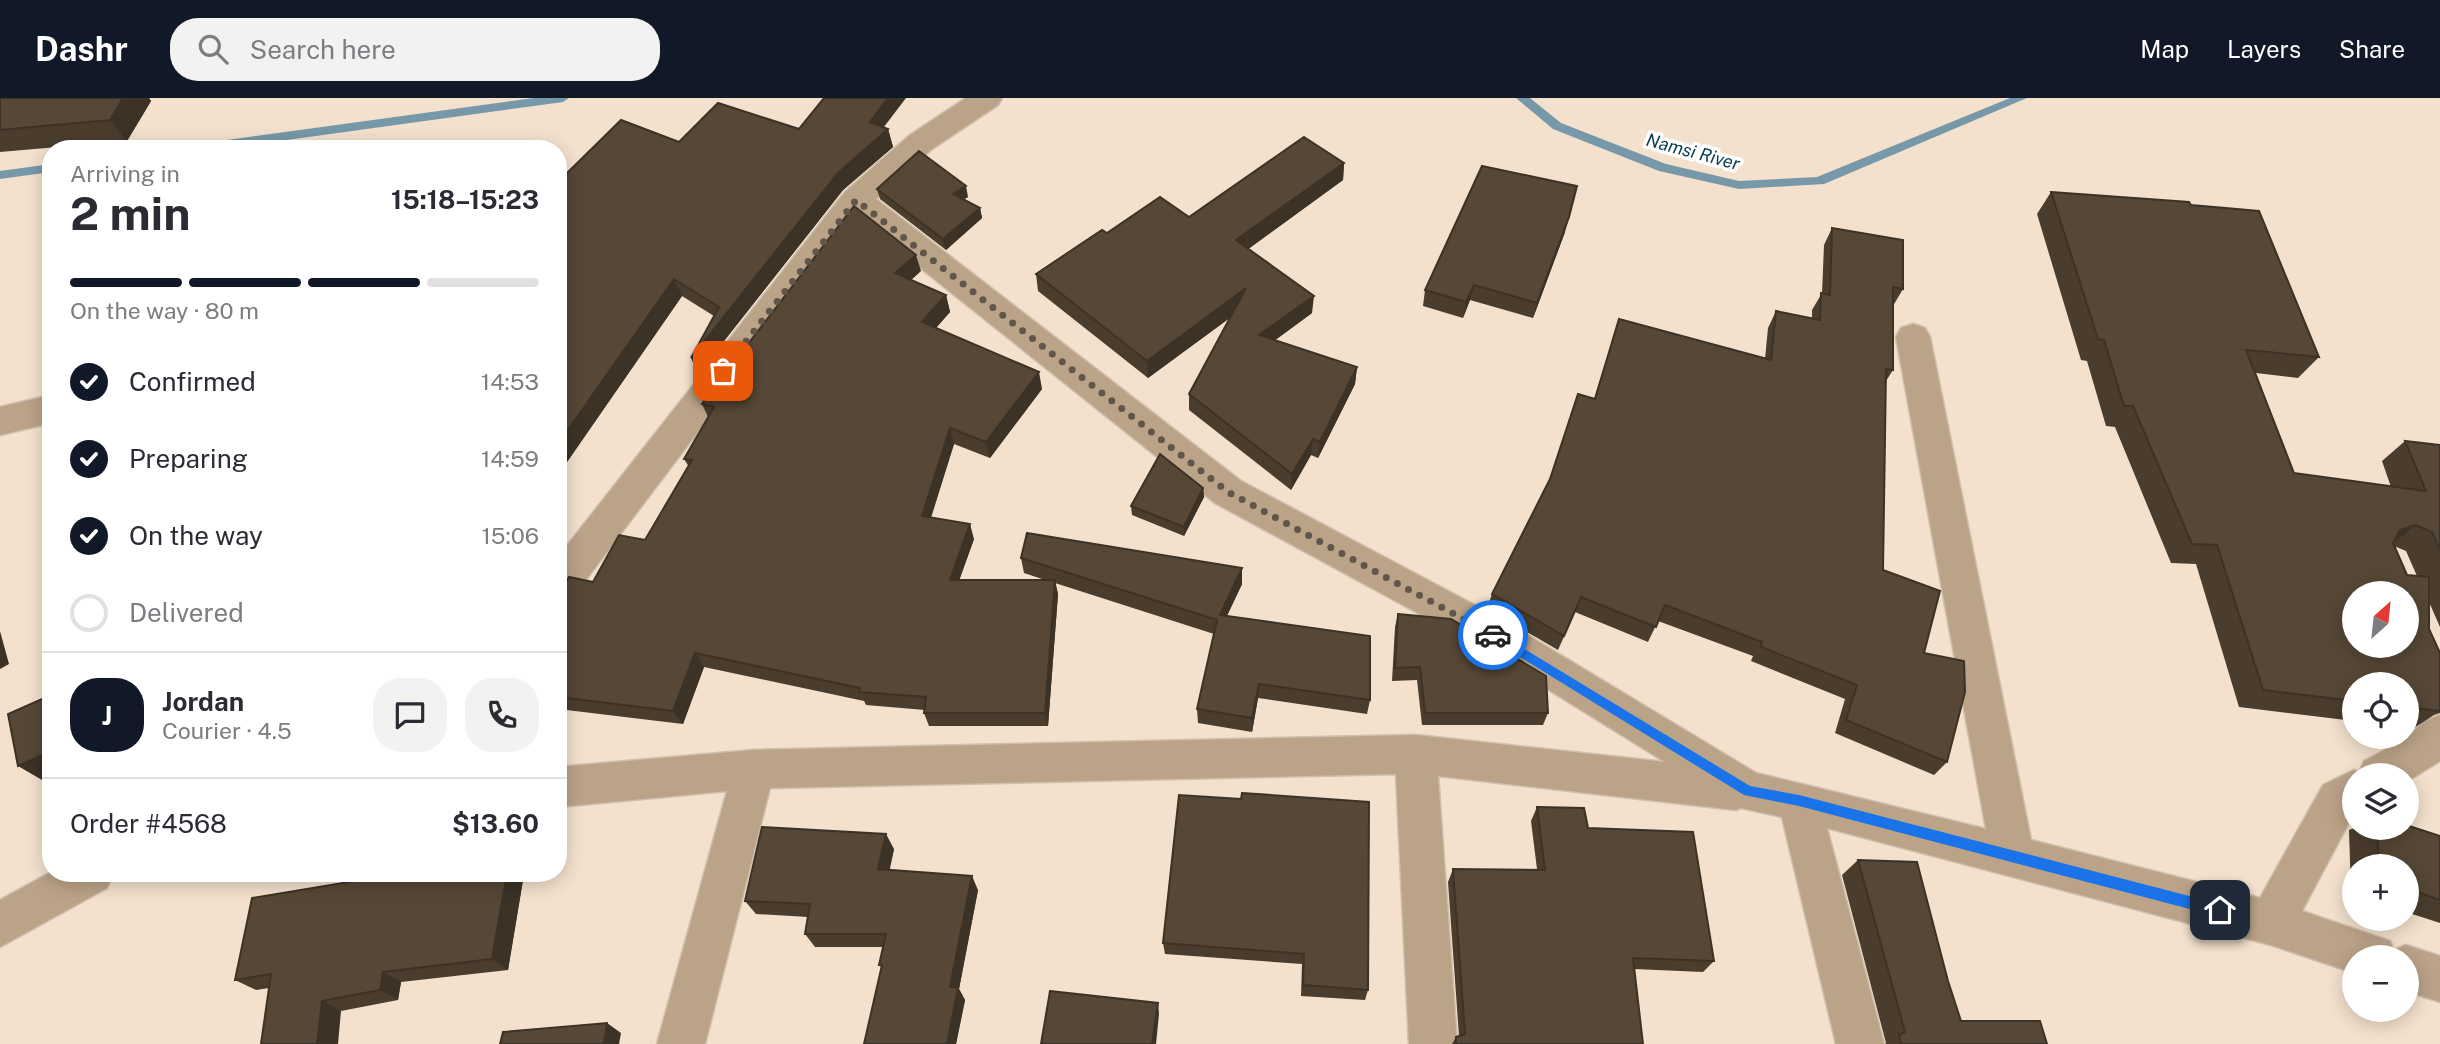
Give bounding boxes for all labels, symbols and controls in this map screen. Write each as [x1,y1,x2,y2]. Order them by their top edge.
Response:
search box [170,18,660,81]
text: Dashr [35,30,128,68]
icon: search [194,30,232,68]
text: Search here [250,34,396,65]
text: Map [2140,35,2189,63]
text: Layers [2227,35,2301,63]
text: Share [2339,35,2405,63]
water label: Namsi River [1644,129,1742,174]
text: Arriving in [70,160,180,187]
text: 15:18–15:23 [391,184,539,215]
text: 2 min [70,186,190,240]
text: On the way · 80 m [70,297,259,324]
pin [693,341,753,401]
icon: bag [704,352,742,390]
icon: check [70,363,108,401]
text: Confirmed [129,366,256,397]
text: 14:53 [481,368,539,395]
icon: check [70,440,108,478]
text: Preparing [129,443,248,474]
text: 14:59 [481,445,539,472]
icon: check [70,517,108,555]
text: On the way [129,520,263,551]
text: 15:06 [481,522,539,549]
north arrow [2342,581,2418,658]
map controls [2342,581,2419,1022]
text: Delivered [129,597,244,628]
courier [1458,600,1528,670]
icon: car [1474,616,1512,654]
button: locate [2342,672,2419,749]
button: chat [373,678,447,752]
button: phone [465,678,539,752]
text: Jordan [162,686,244,717]
text: J [102,700,112,731]
text: Courier · 4.5 [162,717,292,744]
button: layers [2342,763,2419,840]
text: Order #4568 [70,808,227,839]
text: $13.60 [452,808,539,839]
button: + [2342,854,2419,931]
pin [2190,880,2250,940]
icon: home [2201,891,2239,929]
button: − [2342,945,2419,1022]

